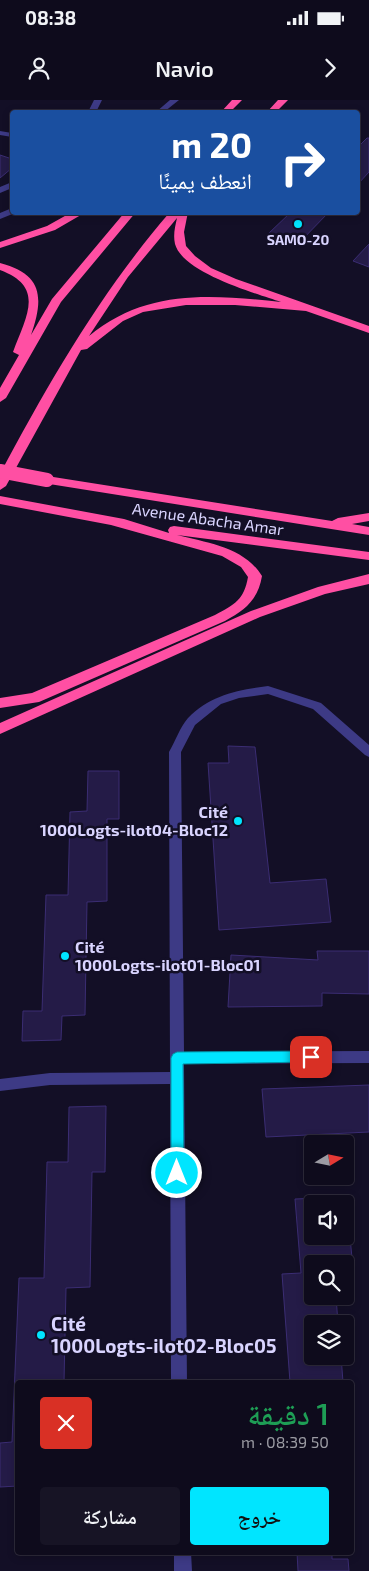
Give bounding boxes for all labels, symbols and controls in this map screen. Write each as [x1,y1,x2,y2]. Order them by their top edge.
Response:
text: 08:38 [25,6,76,29]
icon: person [25,54,53,82]
icon: forward [316,54,344,82]
text: Navio [155,55,214,81]
text: 20 m [171,123,252,165]
icon: right [270,130,335,195]
text: انعطف يمينًا [158,167,252,193]
marker: SAMO-20 [292,218,304,230]
place label: SAMO-20 [267,231,329,248]
street label: Avenue Abacha Amar [131,498,286,539]
place label: Cité 1000Logts-ilot04-Bloc12 [40,802,228,839]
marker: Cité 1000Logts-ilot04-Bloc12 [232,815,244,827]
place label: Cité 1000Logts-ilot01-Bloc01 [75,937,261,974]
marker: Cité 1000Logts-ilot01-Bloc01 [59,950,71,962]
pin [290,1036,332,1078]
icon: arrive [297,1043,325,1071]
north arrow [304,1135,354,1185]
map controls [304,1135,354,1365]
position arrow [150,1146,202,1198]
button: sound [304,1195,354,1245]
button: search [304,1255,354,1305]
place label: Cité 1000Logts-ilot02-Bloc05 [51,1312,276,1357]
button: layers [304,1315,354,1365]
marker: Cité 1000Logts-ilot02-Bloc05 [35,1329,47,1341]
text: 1 دقيقة [248,1395,329,1431]
button: close [40,1397,92,1449]
text: 50 m · 08:39 [241,1432,329,1451]
button: مشاركة [40,1487,180,1545]
button: خروج [190,1487,329,1545]

